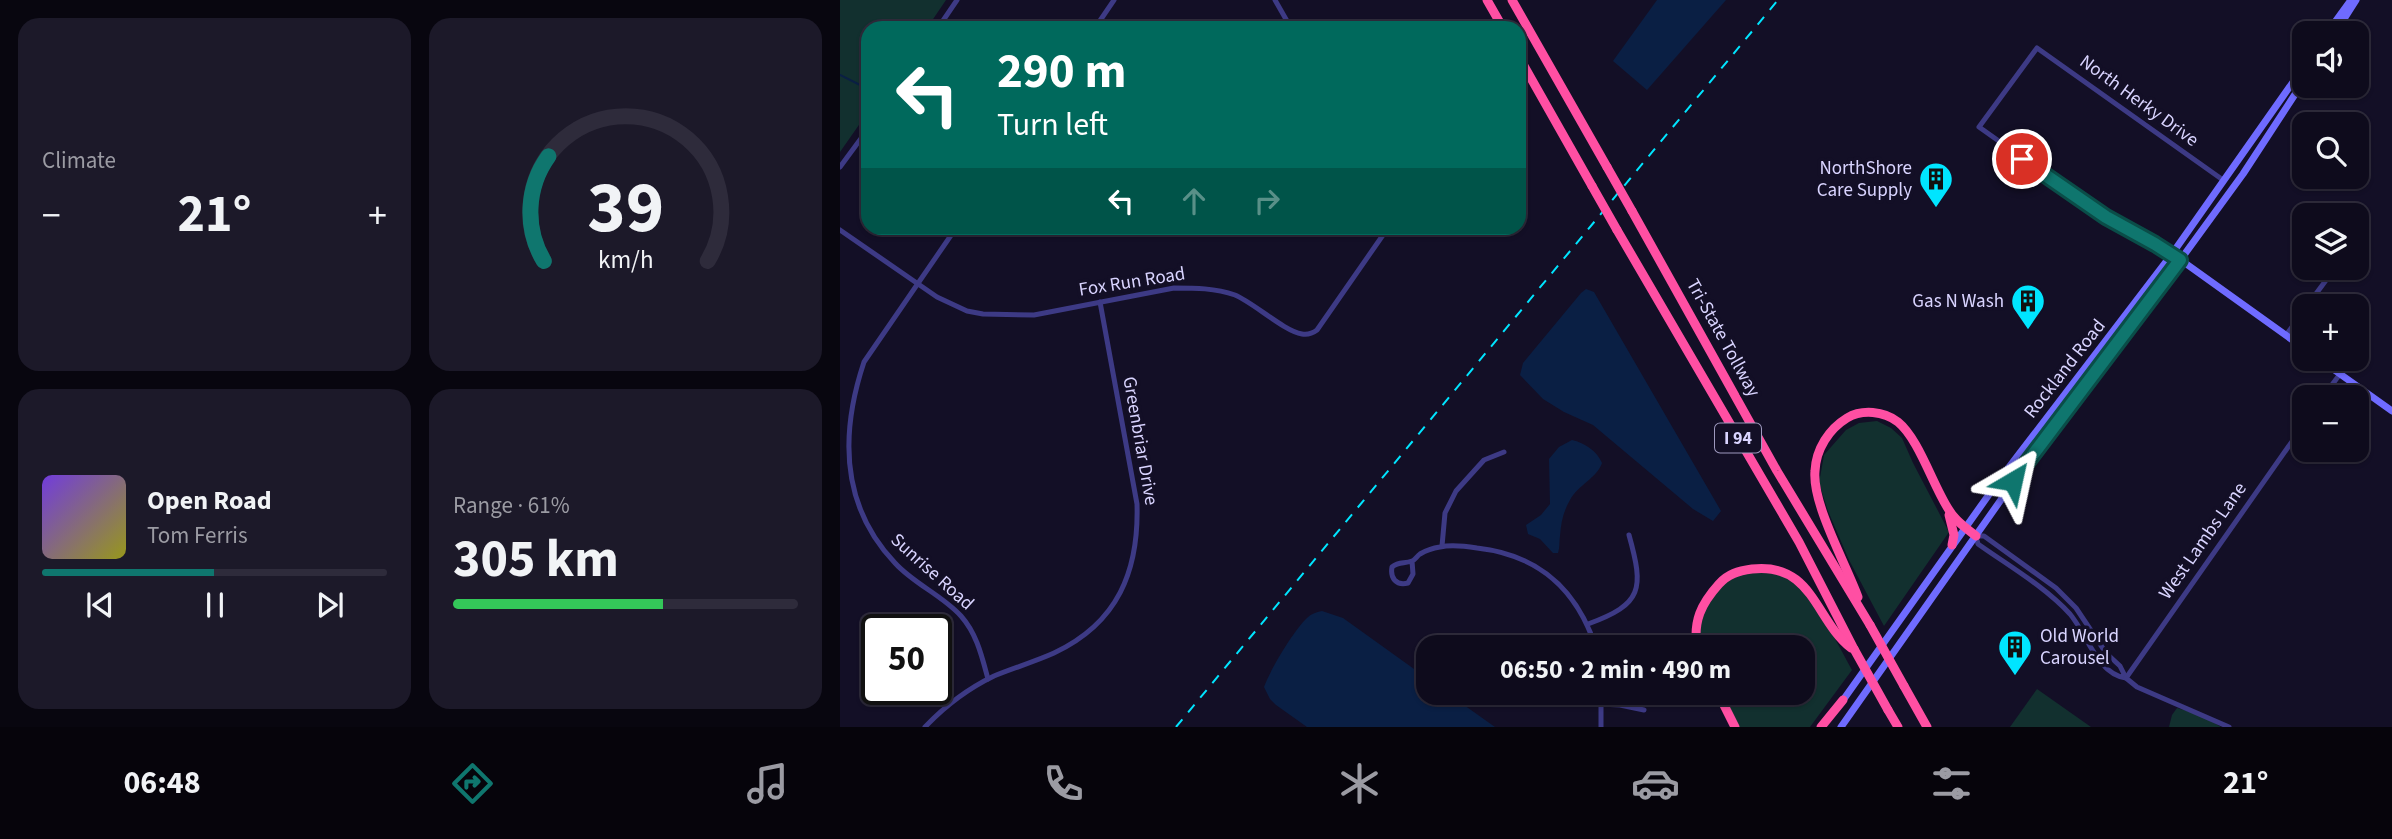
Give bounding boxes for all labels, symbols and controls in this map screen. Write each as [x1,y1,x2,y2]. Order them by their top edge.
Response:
map controls [2292,21,2369,462]
button: sound [2292,21,2369,98]
text: 290 m [997,37,1126,107]
icon: left [882,49,973,140]
street label: North Herky Drive [2074,49,2204,153]
text: Turn left [997,102,1108,148]
button: search [2292,112,2369,189]
pin [1992,129,2052,189]
icon: arrive [2003,140,2041,178]
text: Climate [42,144,116,177]
place label: NorthShore Care Supply [1817,155,1912,204]
text: 39 [587,156,664,260]
building icon: NorthShore Care Supply [1917,160,1955,209]
text: 21° [178,178,251,252]
icon: left [1102,182,1140,220]
icon: ahead [1175,182,1213,220]
icon: right [1248,182,1286,220]
text: − [42,189,61,243]
text: + [368,189,387,243]
button: layers [2292,203,2369,280]
text: km/h [598,241,653,277]
street label: Fox Run Road [1077,260,1187,304]
street label: Tri-State Tollway [1679,274,1767,402]
building icon: Gas N Wash [2009,282,2047,331]
place label: Gas N Wash [1912,288,2004,315]
button: + [2292,294,2369,371]
street label: Rockland Road [2018,314,2112,424]
street label: Greenbriar Drive [1115,374,1165,508]
button: − [2292,385,2369,462]
road number: I 94 [1715,424,1761,452]
position arrow [1976,444,2050,518]
street label: West Lambs Lane [2152,477,2254,605]
text: Open Road [147,482,272,519]
text: Range · 61% [453,489,570,522]
text: Tom Ferris [147,519,248,552]
text: 305 km [453,523,619,597]
street label: Sunrise Road [884,527,980,617]
icon: previous [81,586,119,624]
icon: pause [196,586,234,624]
icon: next [311,586,349,624]
speed limit sign: 50 [861,614,952,705]
place label: Old World Carousel [2040,623,2119,672]
building icon: Old World Carousel [1996,628,2034,677]
text: 06:50 · 2 min · 490 m [1500,651,1731,688]
icon: directions [448,759,497,808]
icon: music [743,759,792,808]
icon: phone [1039,759,1088,808]
icon: climate [1335,759,1384,808]
icon: car [1631,759,1680,808]
icon: filters [1927,759,1976,808]
text: 06:48 [123,760,201,806]
text: 21° [2223,760,2268,806]

